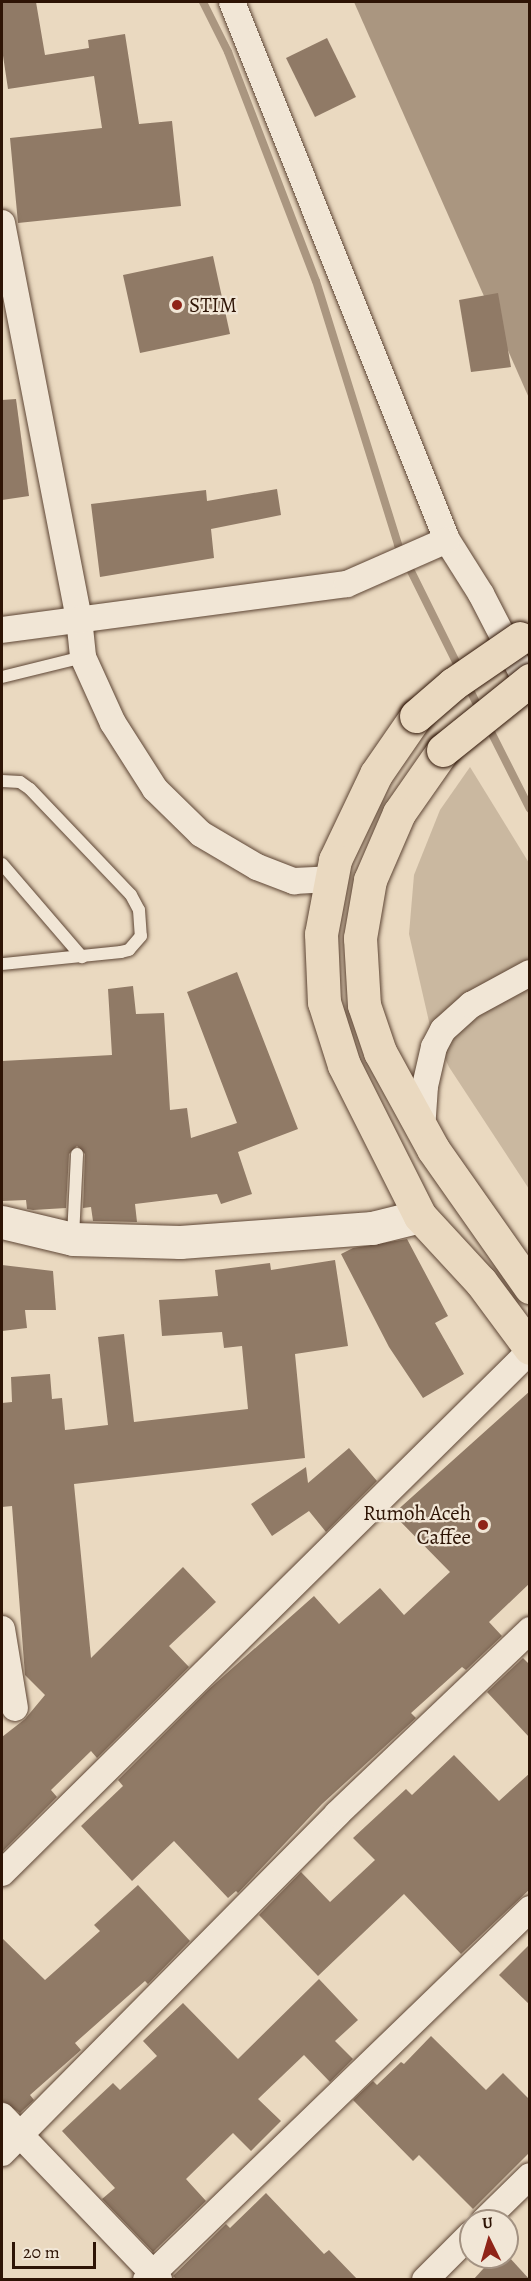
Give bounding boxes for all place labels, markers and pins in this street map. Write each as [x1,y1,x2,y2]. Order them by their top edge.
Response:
place label: STIM [189,292,237,318]
marker: STIM [170,298,184,312]
place label: Rumoh Aceh Caffee [363,1500,471,1550]
marker: Rumoh Aceh Caffee [476,1518,490,1532]

